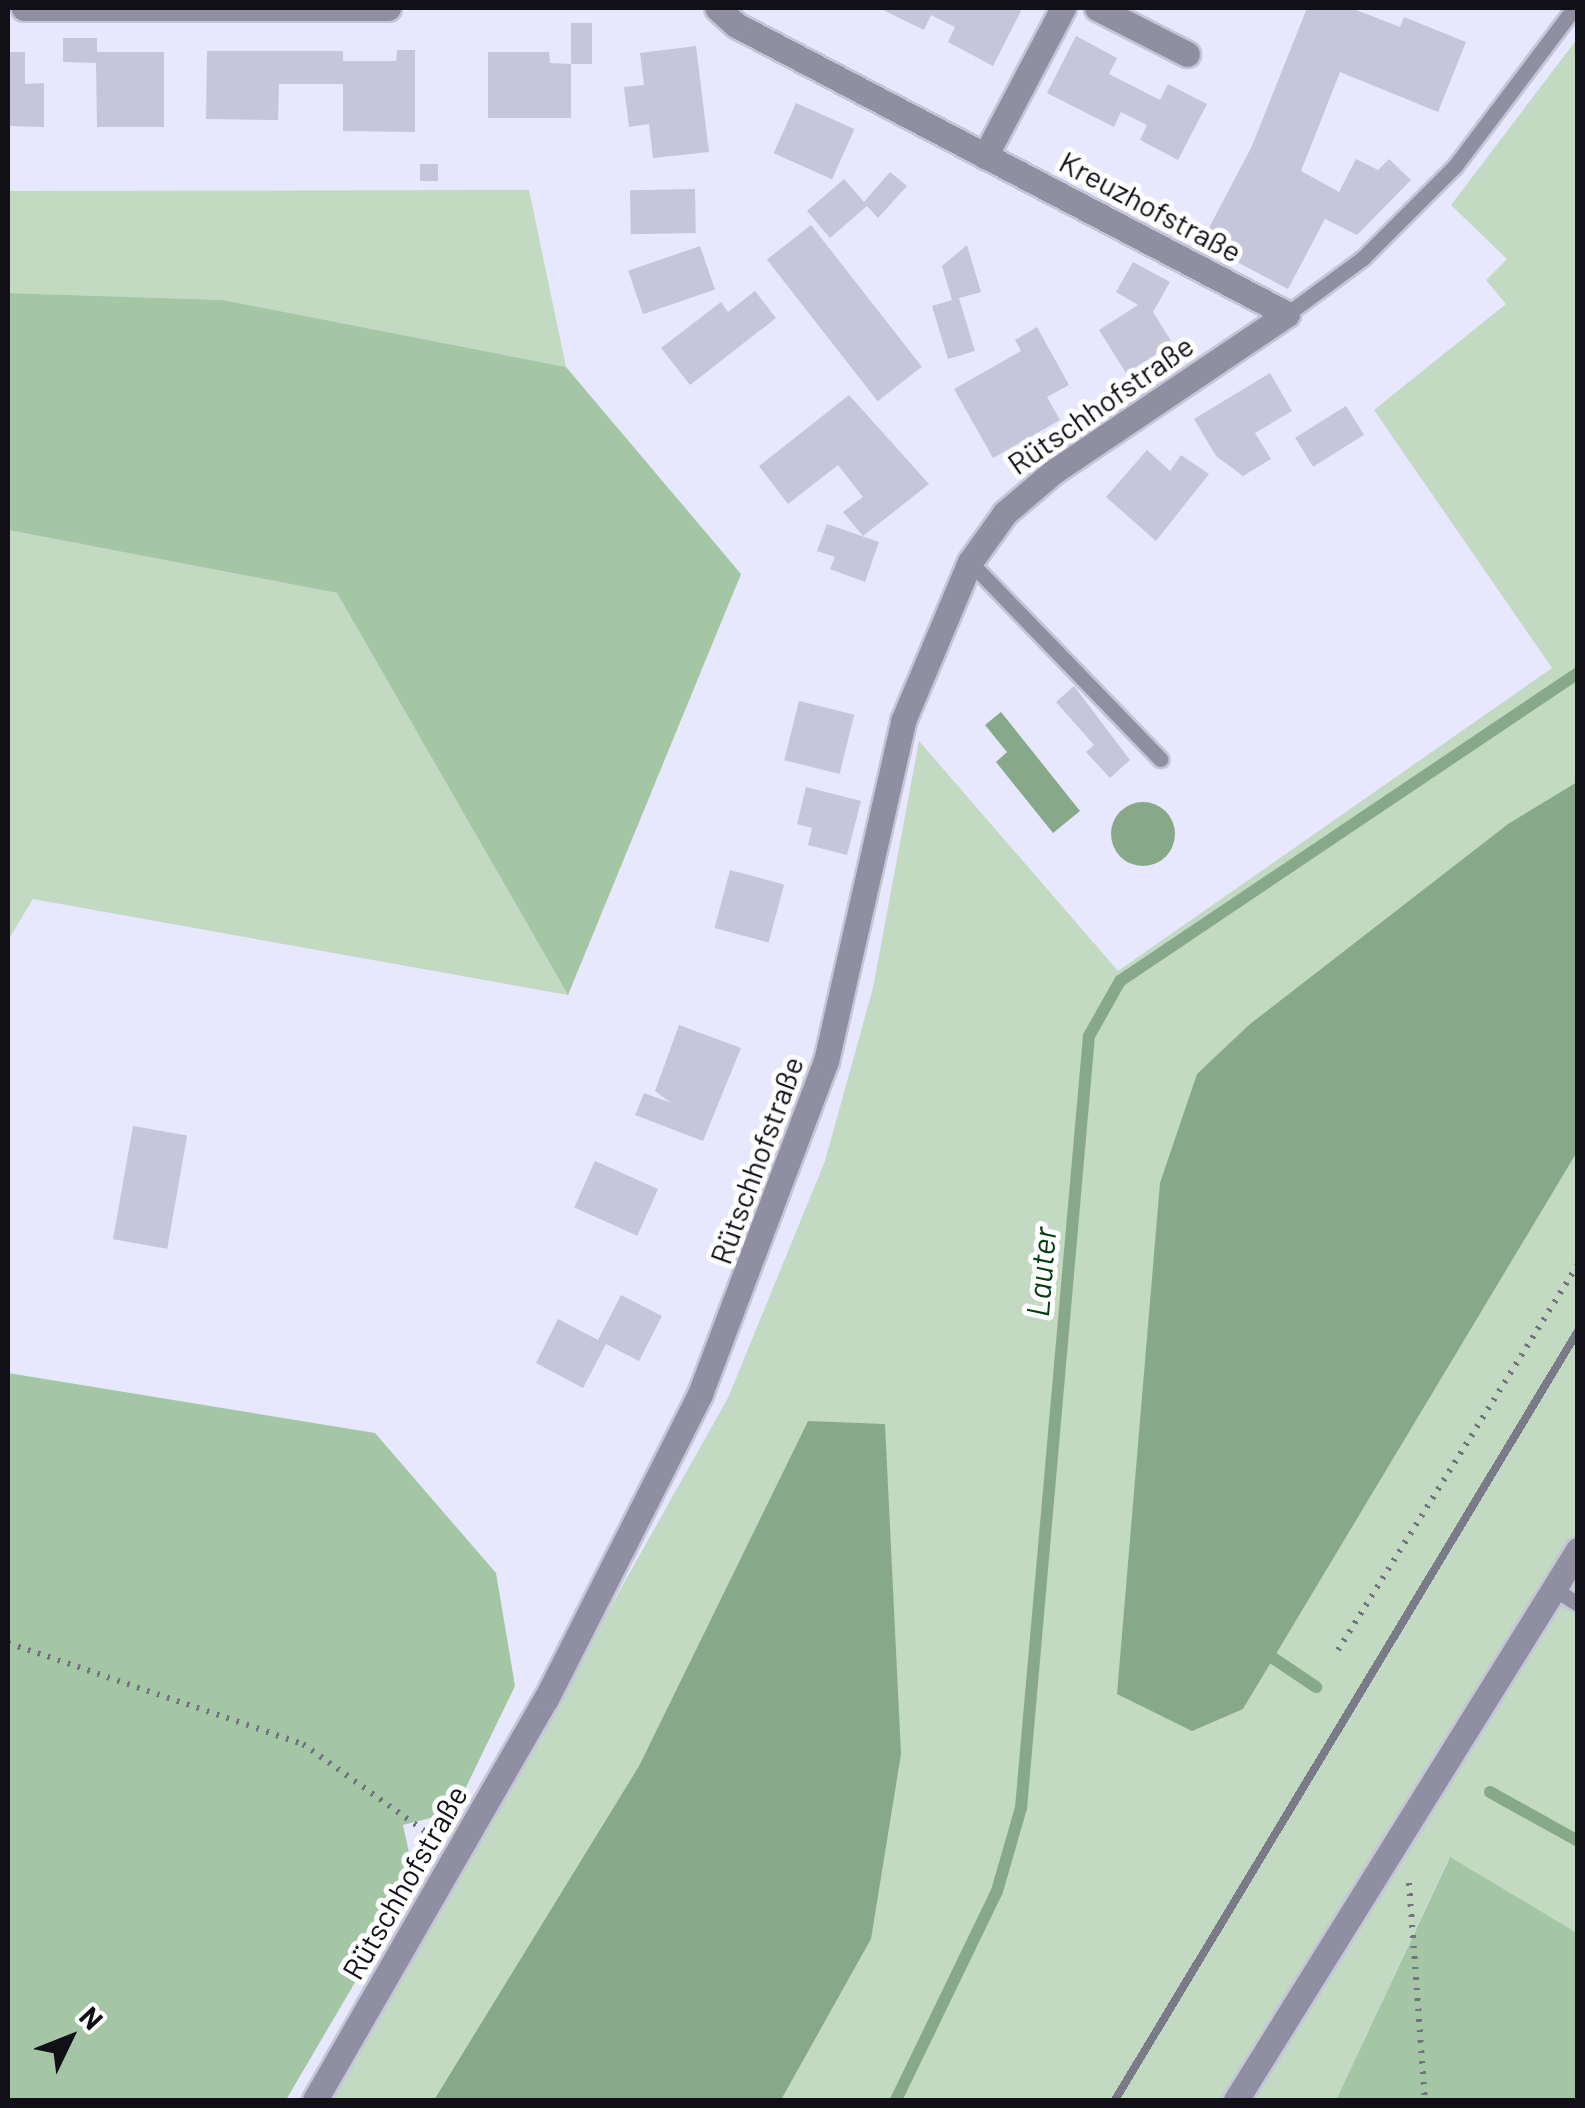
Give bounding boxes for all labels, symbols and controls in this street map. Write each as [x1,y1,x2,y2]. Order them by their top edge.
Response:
street label: Kreuzhofstraße [1054,143,1248,269]
street label: Rütschhofstraße [1000,327,1200,481]
street label: Rütschhofstraße [702,1051,810,1269]
water label: Lauter [1017,1226,1063,1318]
street label: Rütschhofstraße [334,1779,474,1985]
north arrow [20,1988,120,2088]
text: N [73,1999,111,2036]

